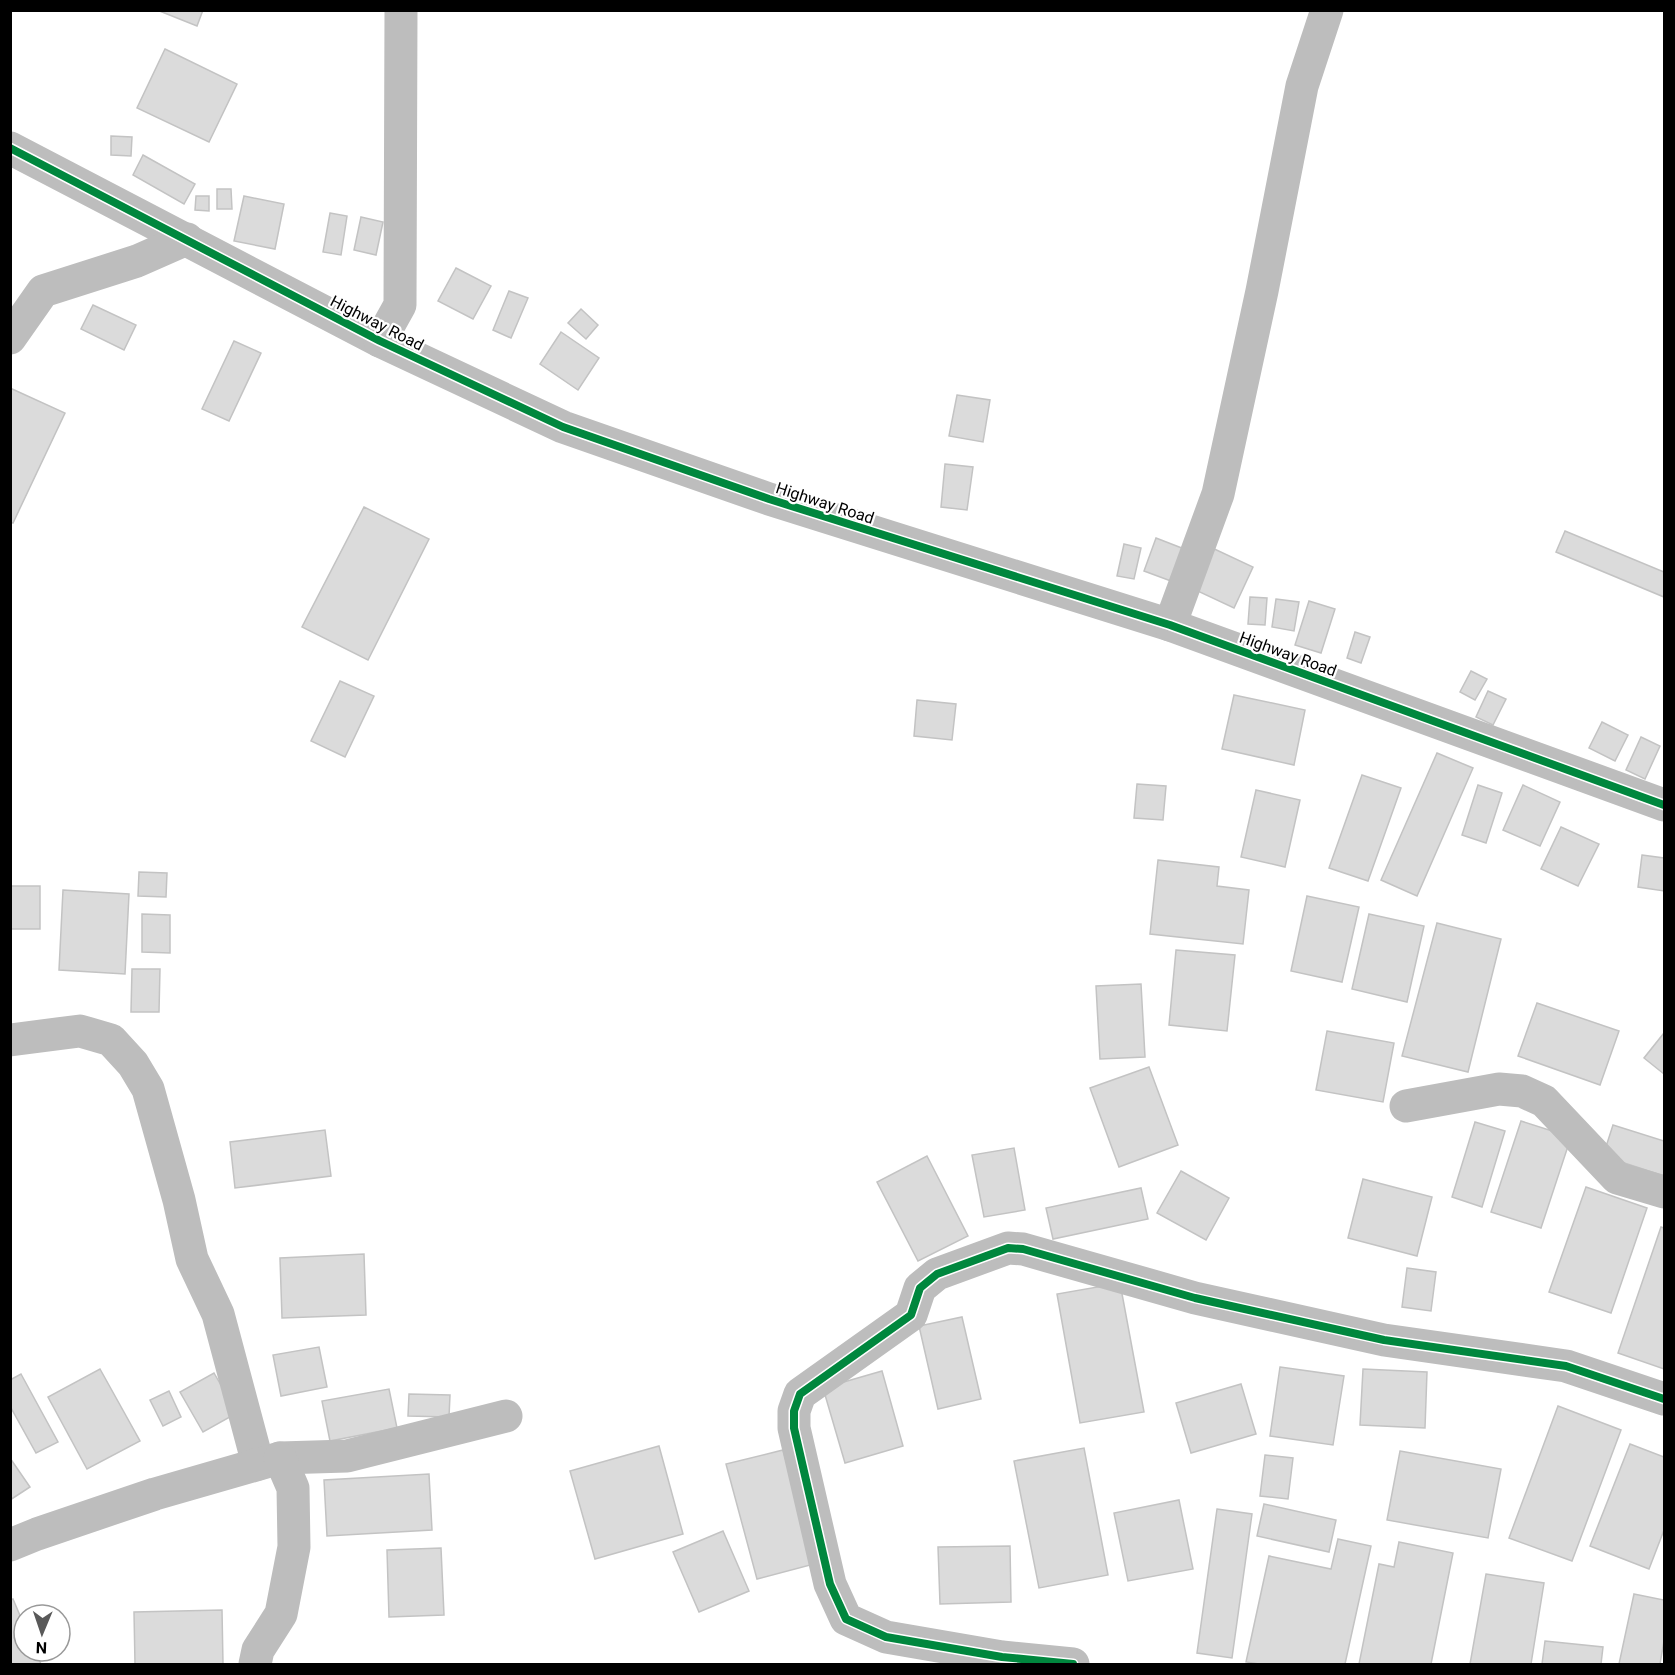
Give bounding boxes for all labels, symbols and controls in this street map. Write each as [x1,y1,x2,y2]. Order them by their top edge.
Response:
street label: Highway Road [327,291,427,355]
street label: Highway Road [774,478,876,528]
street label: Highway Road [1237,628,1339,680]
north arrow [12,1603,72,1663]
text: N [36,1638,47,1657]

